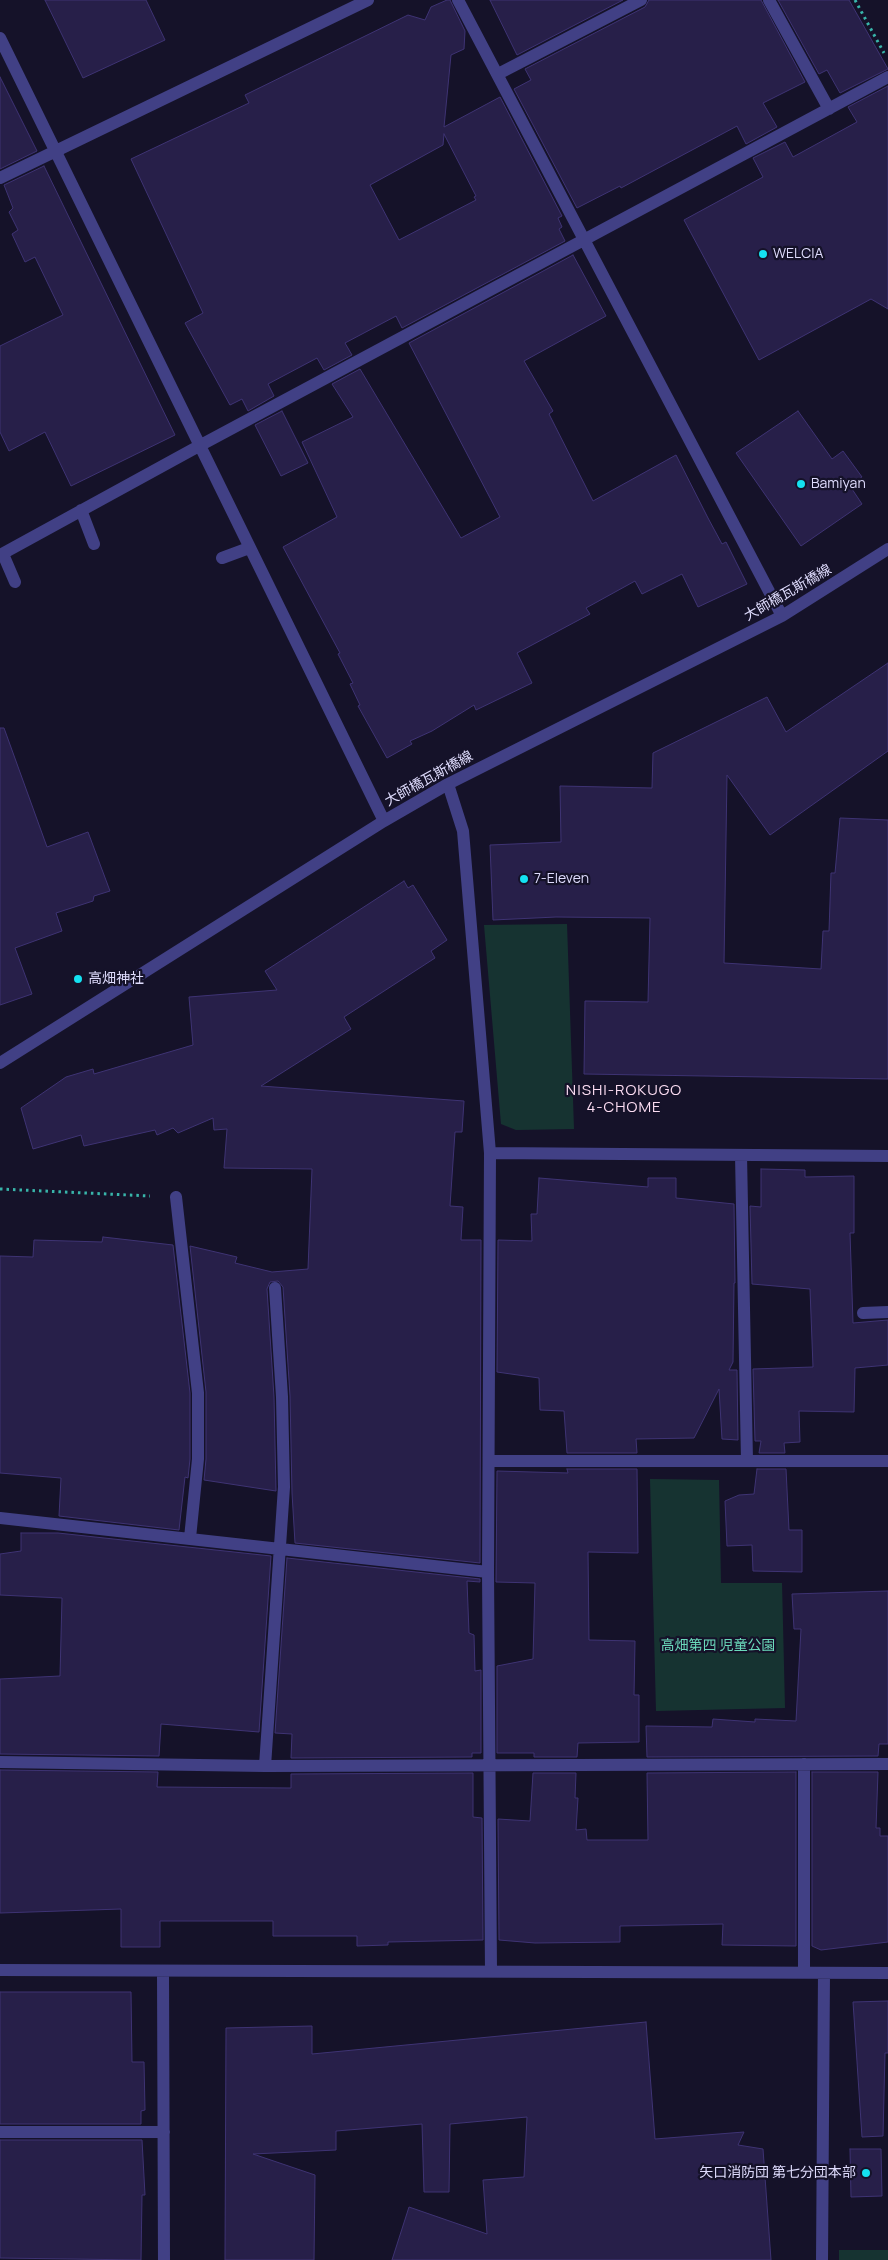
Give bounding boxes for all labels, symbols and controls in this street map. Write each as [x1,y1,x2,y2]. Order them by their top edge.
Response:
place label: WELCIA [773,246,823,262]
marker: WELCIA [757,248,769,260]
place label: Bamiyan [811,476,866,492]
marker: Bamiyan [795,478,807,490]
street label: 大師橋瓦斯橋線 [741,561,835,625]
street label: 大師橋瓦斯橋線 [382,748,476,810]
place label: 7-Eleven [534,871,589,887]
marker: 7-Eleven [518,873,530,885]
place label: 高畑神社 [88,971,144,987]
marker: 高畑神社 [72,973,84,985]
district label: NISHI-ROKUGO 4-CHOME [564,1082,684,1117]
park label: 高畑第四 児童公園 [661,1638,775,1654]
place label: 矢口消防団 第七分団本部 [699,2165,856,2181]
marker: 矢口消防団 第七分団本部 [860,2167,872,2179]

